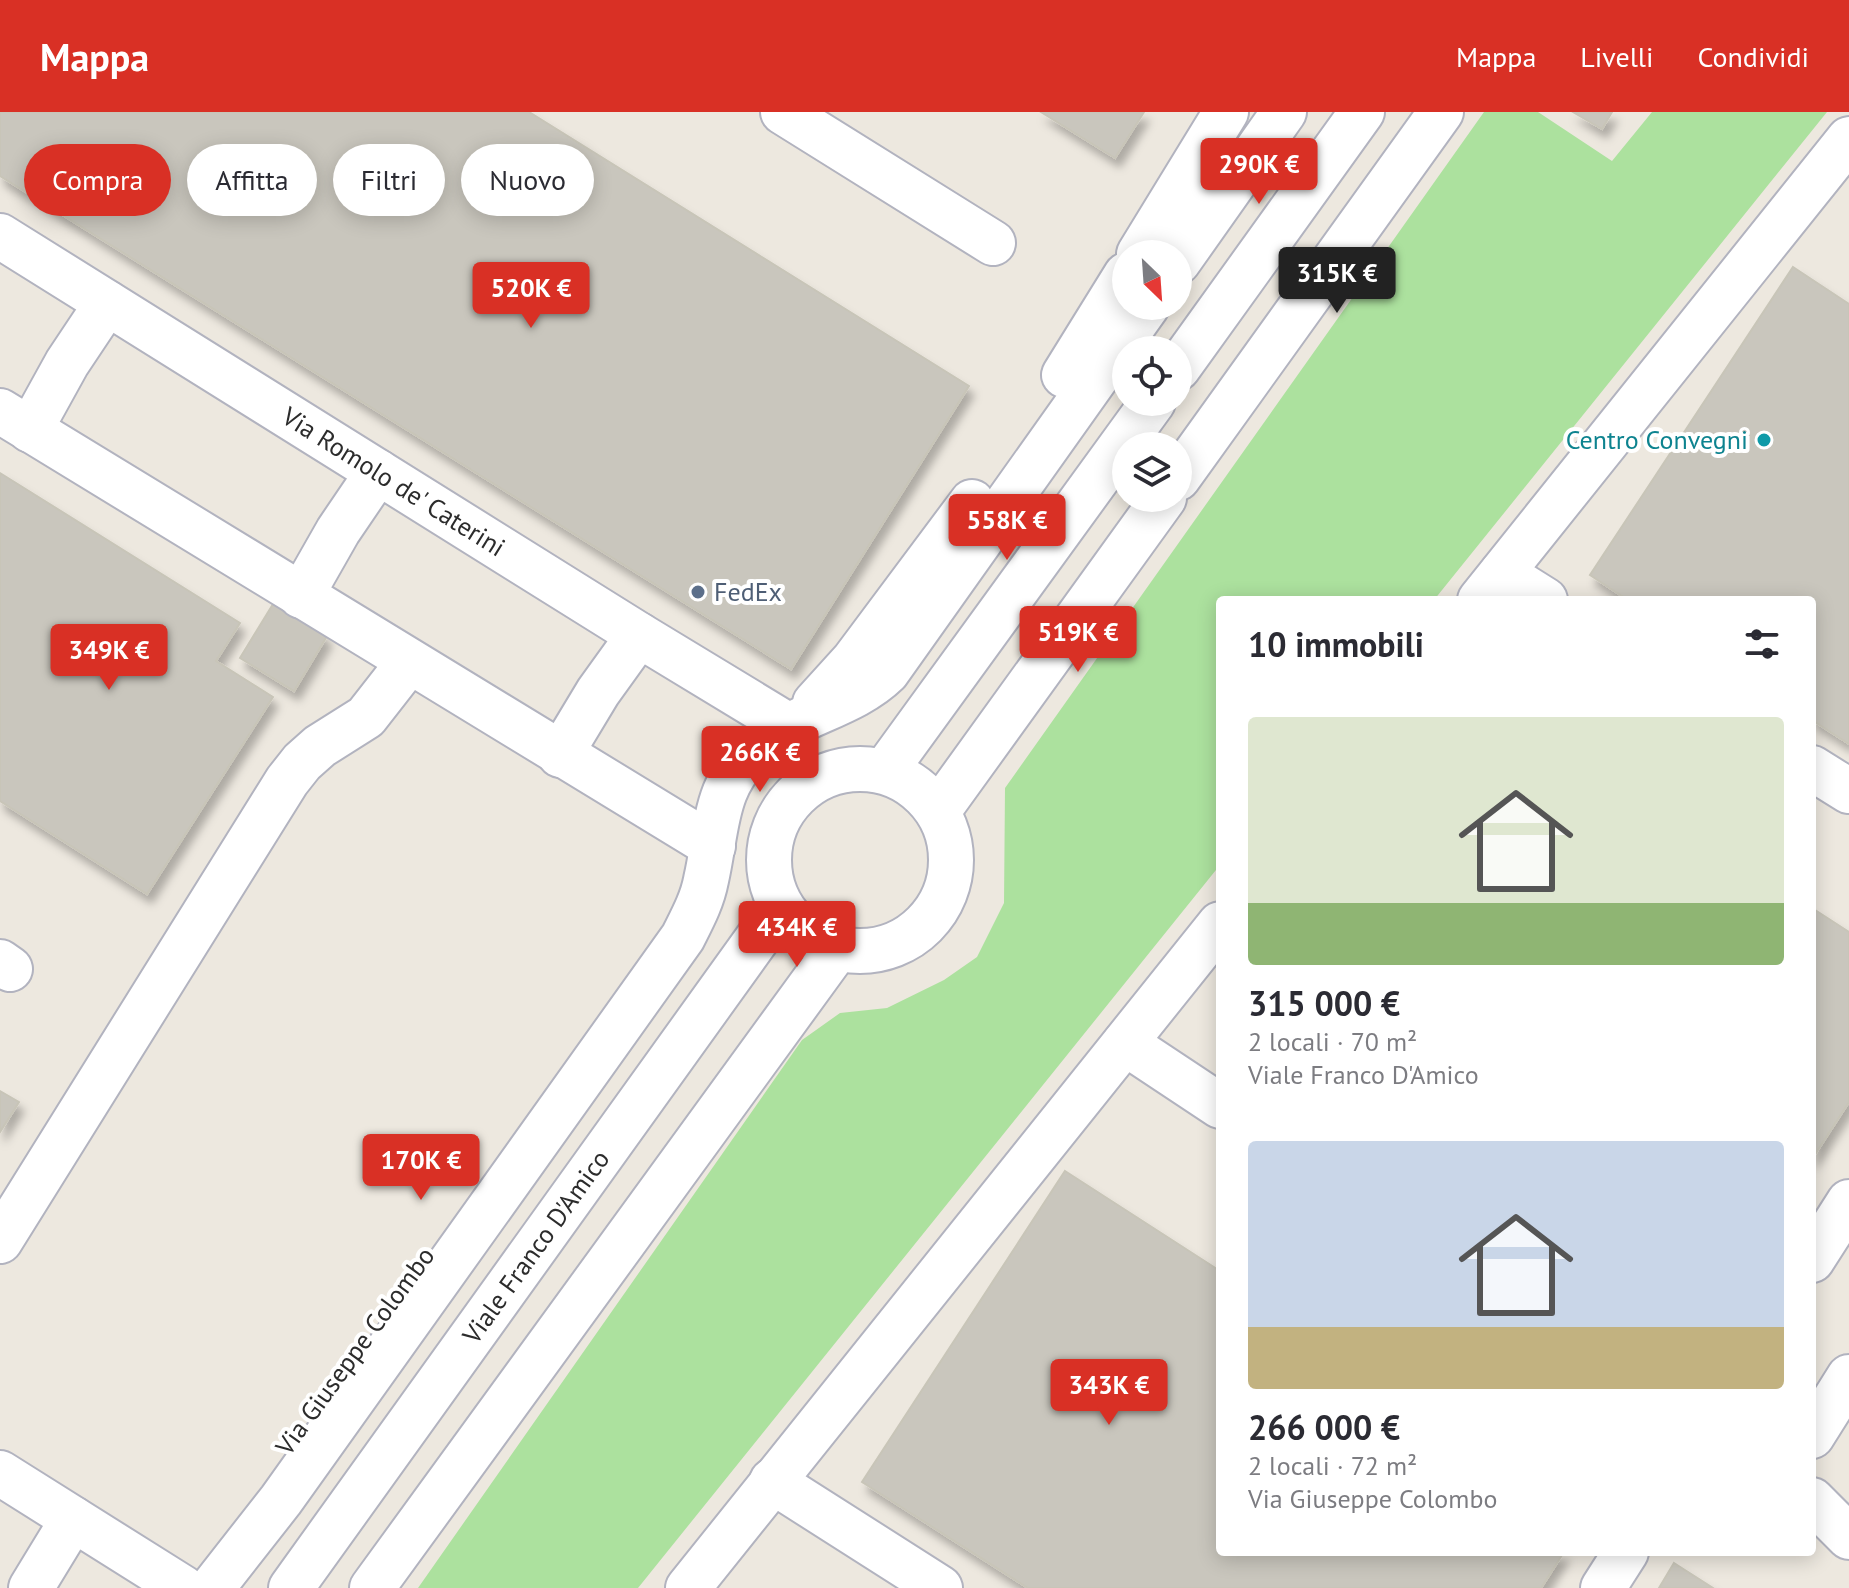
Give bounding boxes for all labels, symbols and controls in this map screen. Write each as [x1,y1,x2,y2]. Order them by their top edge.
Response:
text: Mappa [40,32,149,81]
text: Mappa [1456,38,1536,75]
text: Livelli [1580,38,1654,75]
text: Condividi [1698,38,1809,75]
pin: 290K € [1194,138,1324,206]
chip: Compra [24,144,171,216]
chip: Affitta [187,144,317,216]
chip: Filtri [333,144,445,216]
chip: Nuovo [461,144,594,216]
text: 290K € [1219,147,1299,180]
north arrow [1112,240,1192,320]
map controls [1112,240,1192,512]
pin: 315K € [1272,247,1402,315]
text: 315K € [1297,256,1377,289]
pin: 520K € [466,262,596,330]
text: 520K € [491,271,571,304]
button: locate [1112,336,1192,416]
street label: Via Romolo de' Caterini [275,399,511,563]
place label: Centro Convegni [1566,423,1748,456]
marker: Centro Convegni [1755,431,1773,449]
button: layers [1112,432,1192,512]
pin: 558K € [942,494,1072,562]
text: 558K € [967,503,1047,536]
place label: FedEx [714,575,782,608]
marker: FedEx [689,583,707,601]
pin: 519K € [1013,606,1143,674]
text: 519K € [1038,615,1118,648]
text: 10 immobili [1248,622,1424,666]
icon: filters [1740,622,1784,666]
pin: 349K € [44,624,174,692]
text: 349K € [69,633,149,666]
pin: 266K € [695,726,825,794]
text: 266K € [720,735,800,768]
icon: home [1444,769,1588,913]
pin: 434K € [732,901,862,969]
text: 434K € [757,910,837,943]
text: 315 000 € [1248,981,1400,1025]
text: 2 locali · 70 m² [1248,1025,1417,1058]
text: Viale Franco D'Amico [1248,1058,1479,1091]
pin: 170K € [356,1134,486,1202]
text: 170K € [381,1143,461,1176]
street label: Viale Franco D'Amico [454,1143,616,1351]
icon: home [1444,1193,1588,1337]
street label: Via Giuseppe Colombo [267,1240,441,1462]
pin: 343K € [1044,1359,1174,1427]
text: 343K € [1069,1368,1149,1401]
text: 266 000 € [1248,1405,1400,1449]
text: 2 locali · 72 m² [1248,1449,1417,1482]
text: Via Giuseppe Colombo [1248,1482,1497,1515]

